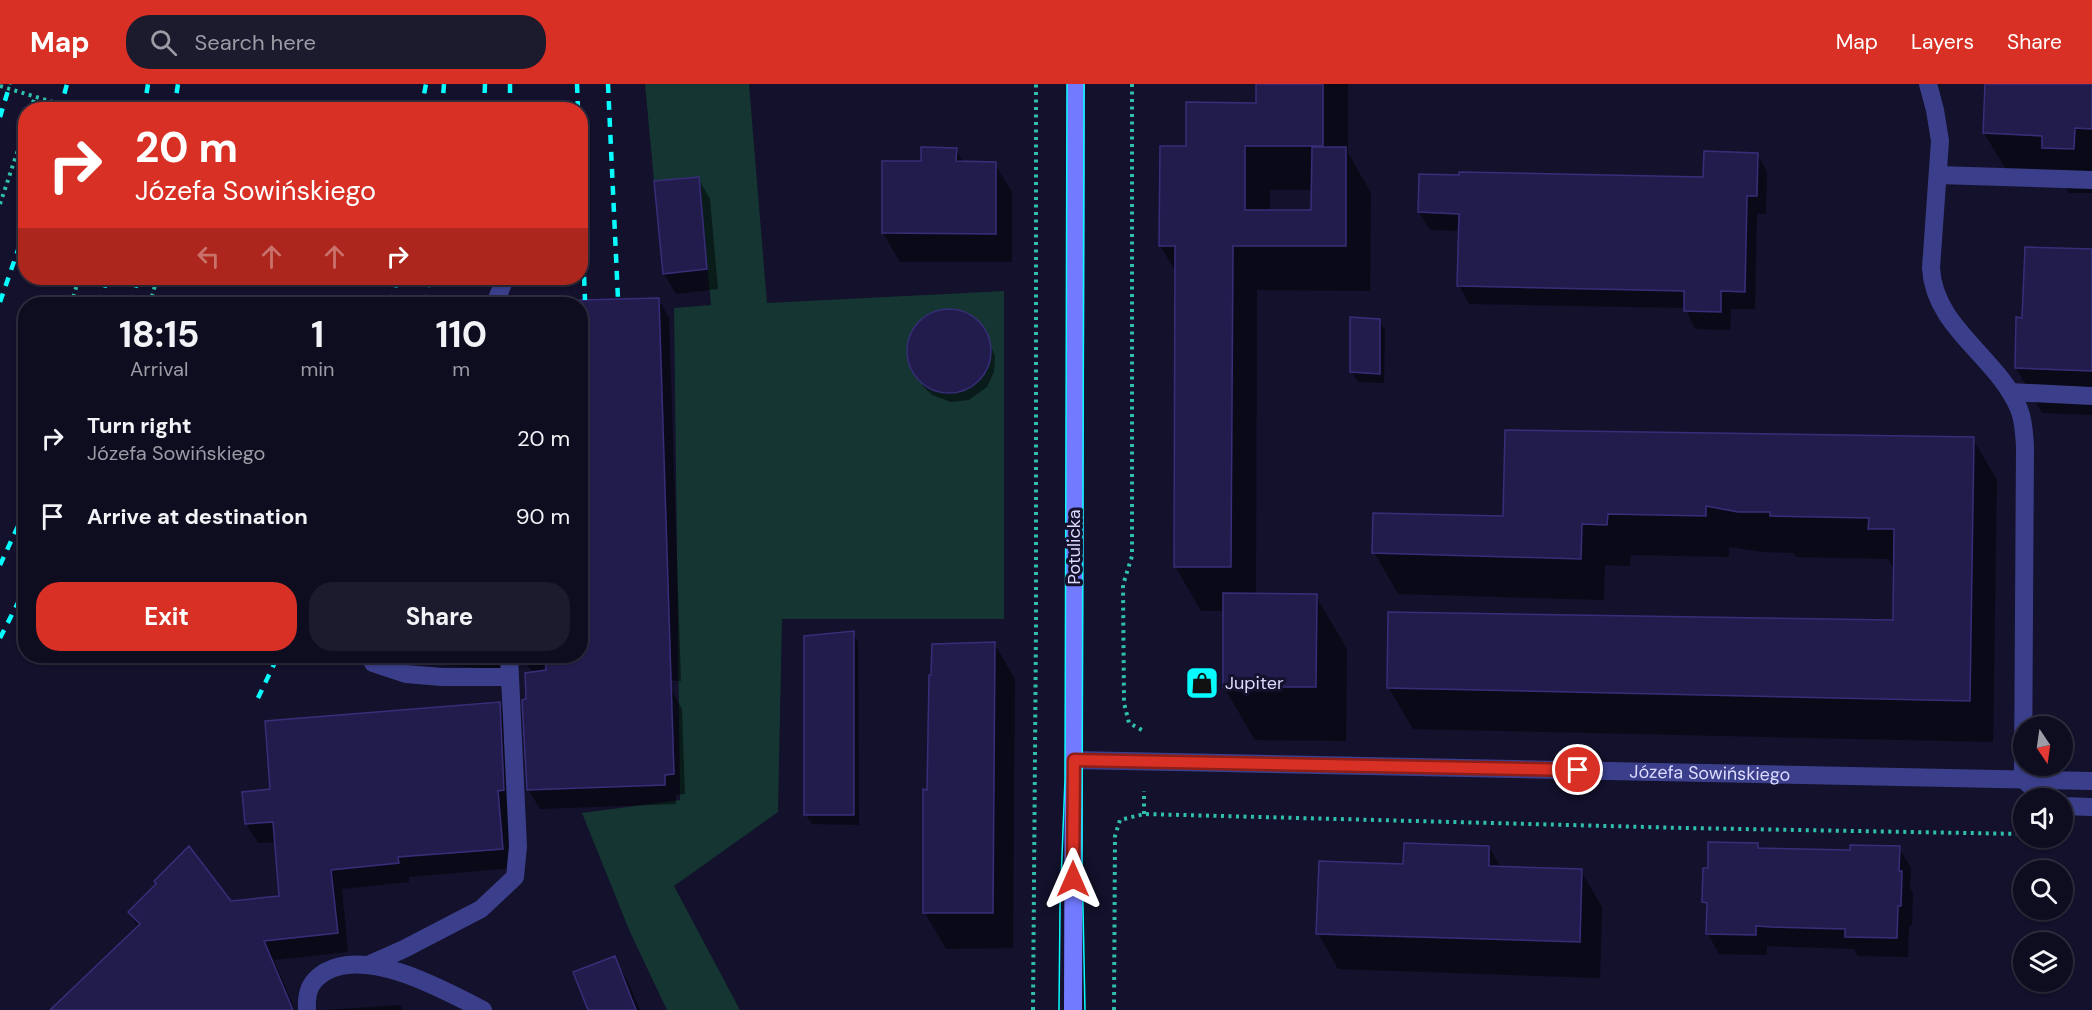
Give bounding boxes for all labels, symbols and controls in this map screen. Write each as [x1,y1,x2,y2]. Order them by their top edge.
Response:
search box [126,15,546,69]
text: Map [30,24,90,61]
icon: search [147,26,180,59]
text: Search here [195,28,316,57]
text: Map [1836,28,1878,56]
text: Layers [1911,28,1974,56]
text: Share [2007,28,2062,56]
text: 20 m [135,120,238,175]
icon: right [36,126,114,204]
text: Józefa Sowińskiego [135,173,376,208]
icon: left [192,240,225,273]
icon: ahead [255,240,288,273]
icon: ahead [318,240,351,273]
icon: right [381,240,414,273]
text: 18:15 [119,311,199,358]
text: 1 [311,311,324,358]
text: 110 [435,311,487,358]
text: Arrival [130,356,188,382]
text: min [300,356,335,382]
text: m [452,356,470,382]
text: Turn right [87,411,192,440]
icon: right [36,422,69,455]
text: 20 m [517,424,570,453]
text: Józefa Sowińskiego [87,440,265,466]
icon: arrive [36,500,69,533]
text: Arrive at destination [87,502,308,531]
text: 90 m [516,502,570,531]
street label: Potulicka [1062,509,1086,585]
button: Exit [36,582,297,651]
button: Share [309,582,570,651]
shop icon: Jupiter [1184,665,1220,701]
place label: Jupiter [1225,671,1284,695]
north arrow [2013,716,2073,776]
map controls [2013,716,2073,992]
pin [1552,744,1603,795]
icon: arrive [1561,753,1594,786]
street label: Józefa Sowińskiego [1629,759,1790,787]
button: sound [2013,788,2073,848]
position arrow [1041,847,1105,911]
button: search [2013,860,2073,920]
button: layers [2013,932,2073,992]

